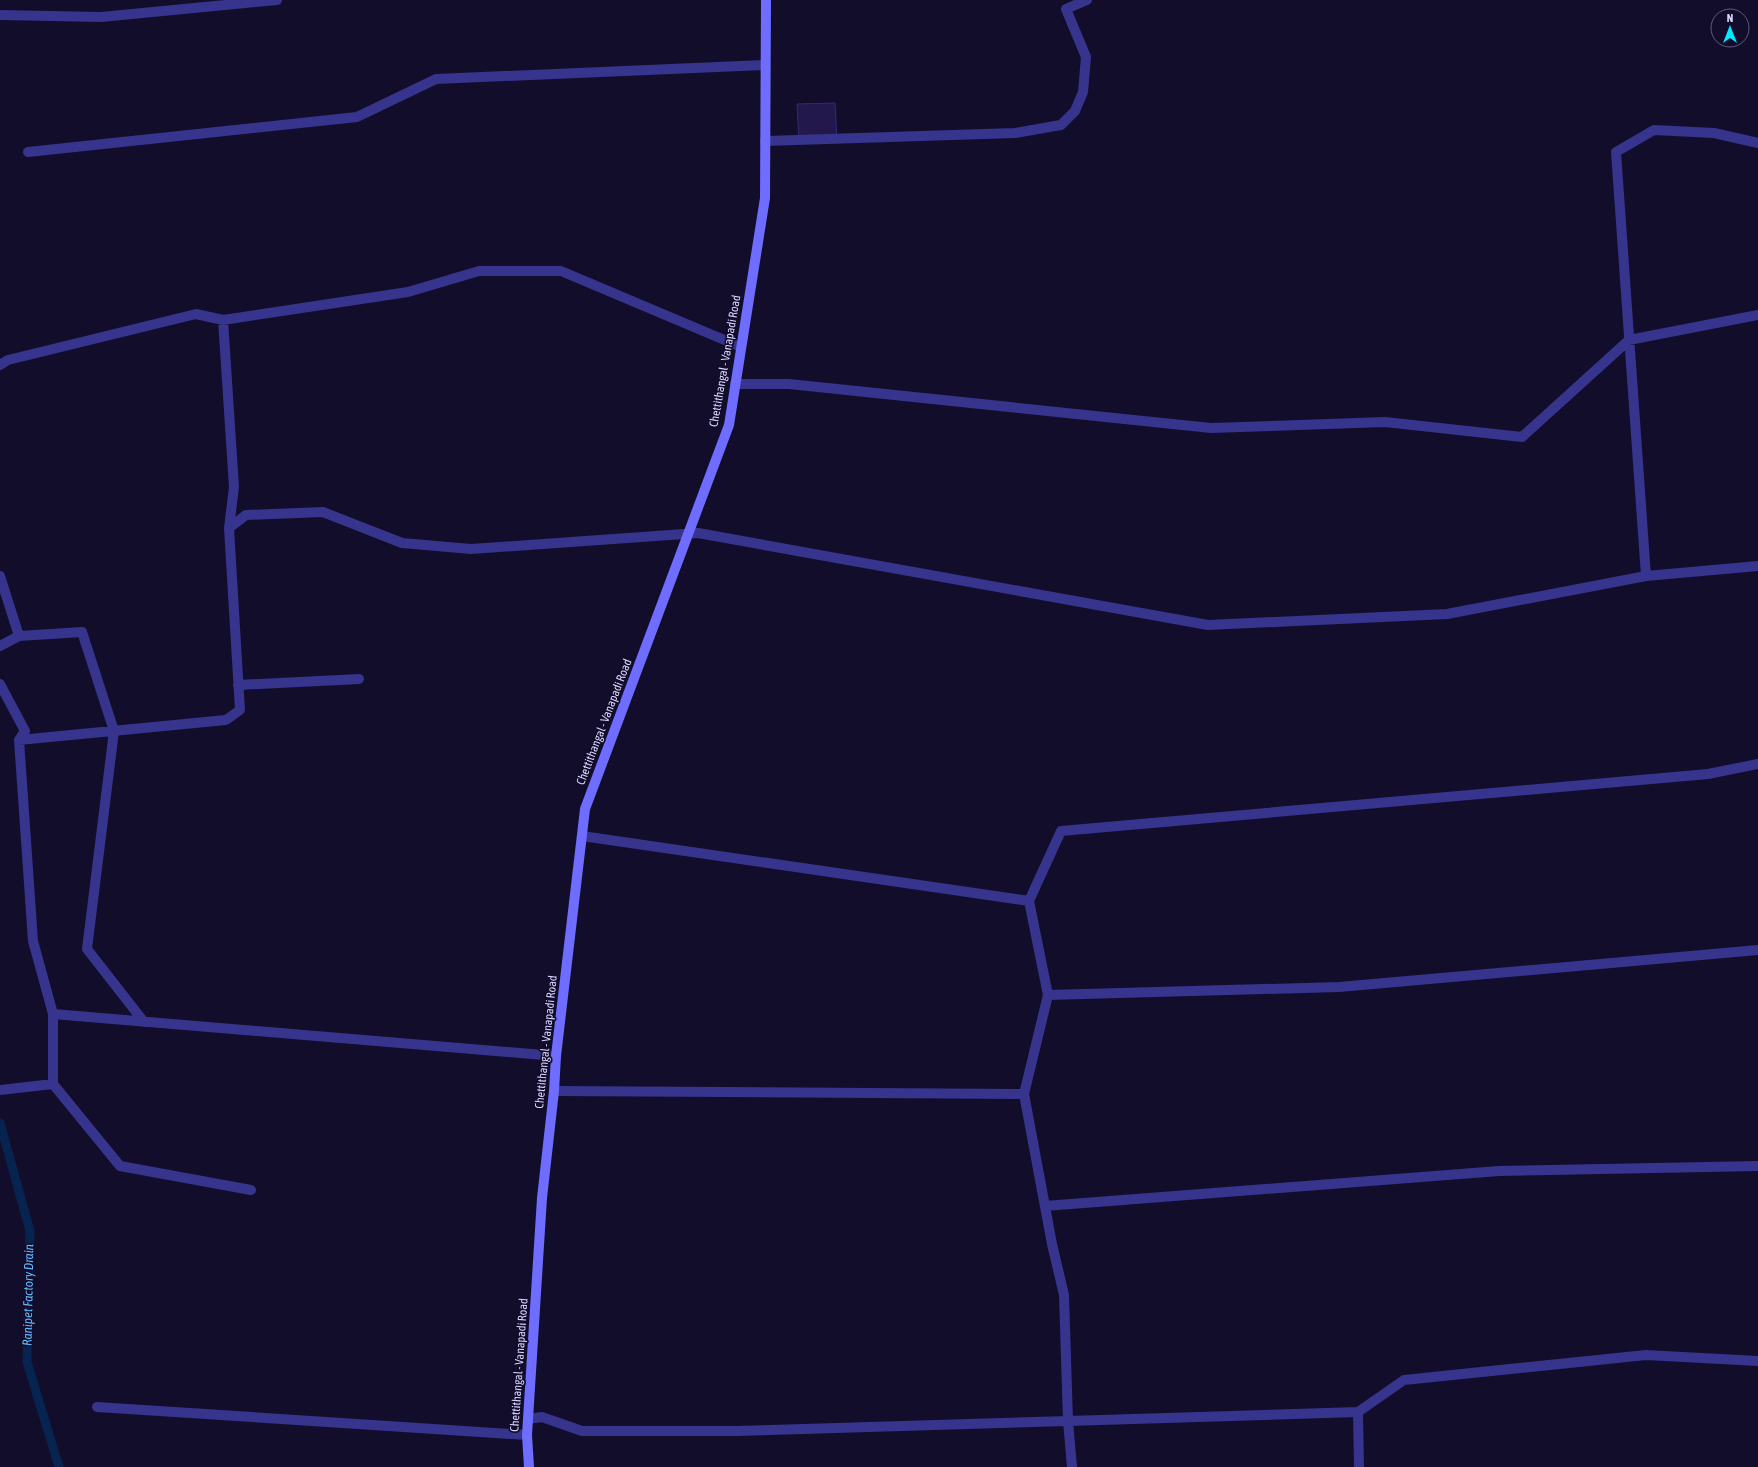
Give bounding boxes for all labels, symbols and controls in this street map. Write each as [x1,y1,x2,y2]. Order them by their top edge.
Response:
north arrow [1710,8,1750,48]
text: N [1727,12,1733,24]
street label: Chettithangal - Vanapadi Road [706,294,744,428]
street label: Chettithangal - Vanapadi Road [573,657,635,787]
street label: Chettithangal - Vanapadi Road [532,975,560,1109]
water label: Ranipet Factory Drain [20,1243,36,1346]
street label: Chettithangal - Vanapadi Road [507,1298,531,1432]

